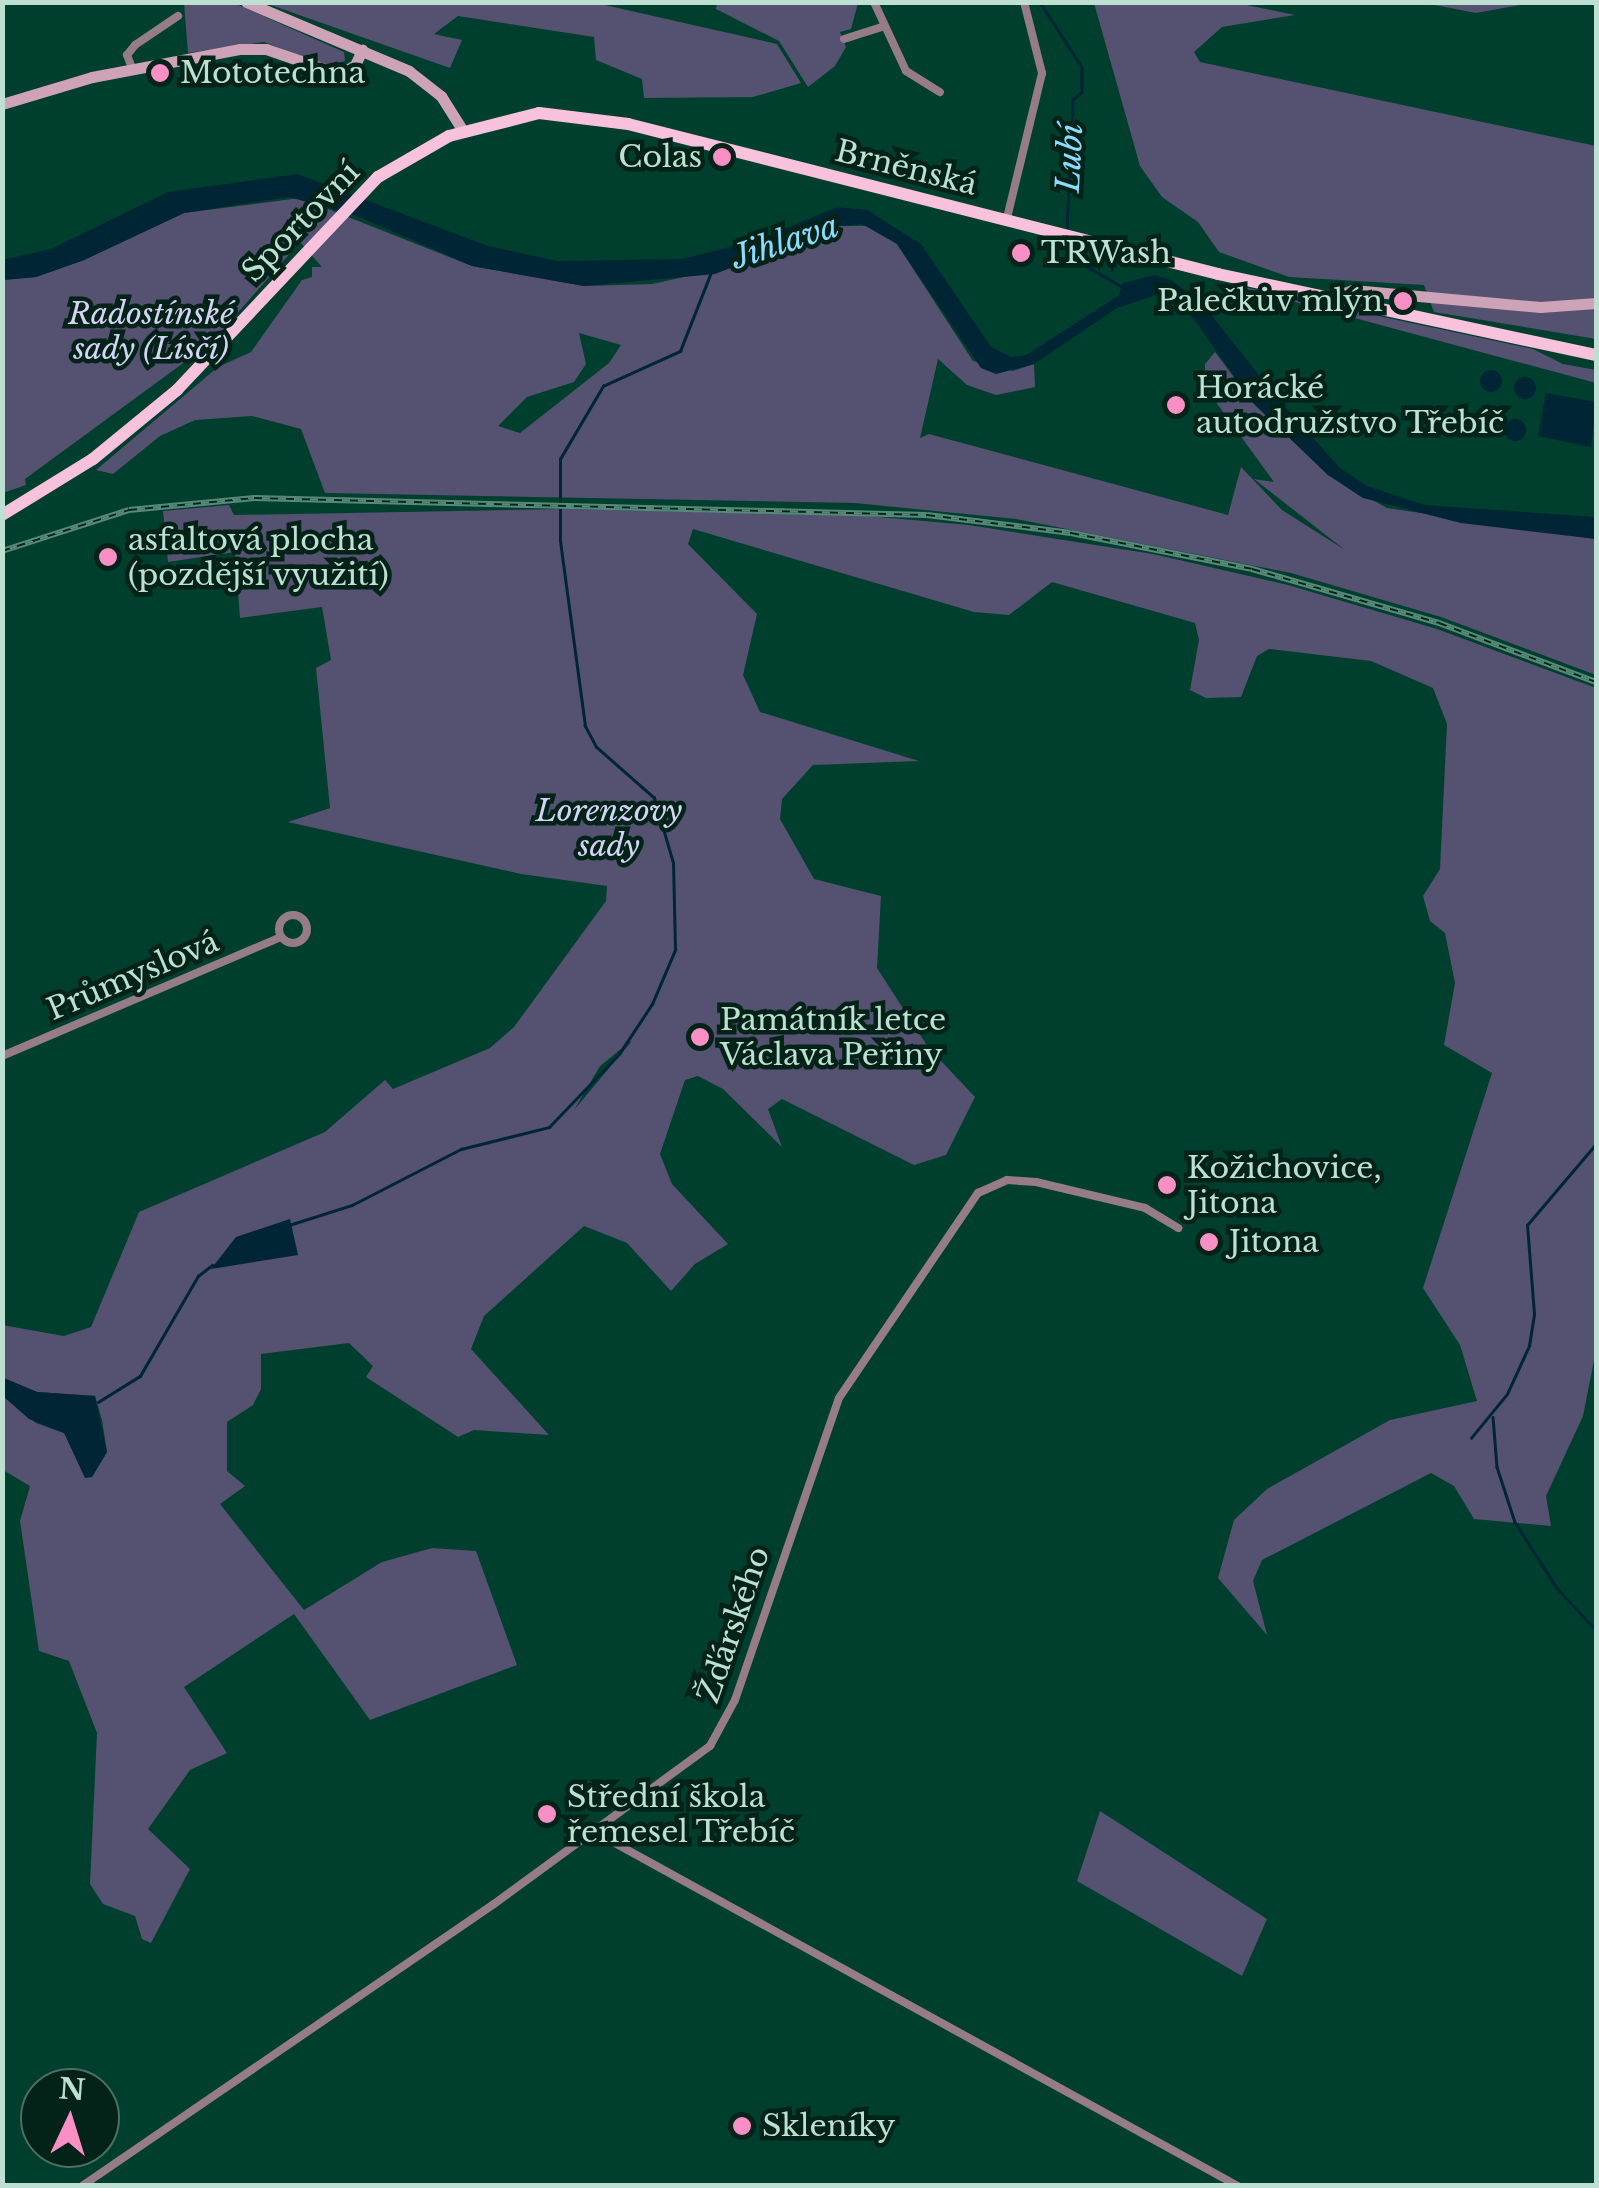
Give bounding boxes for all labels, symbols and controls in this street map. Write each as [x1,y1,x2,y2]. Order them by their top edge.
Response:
place label: Mototechna [180,55,365,91]
marker: Mototechna [149,62,171,84]
water label: Lubí [1049,122,1091,194]
street label: Brněnská [832,133,980,203]
place label: Colas [618,139,702,175]
marker: Colas [711,146,733,168]
street label: Sportovní [235,154,367,290]
water label: Jihlava [726,207,844,277]
place label: TRWash [1041,235,1171,271]
marker: TRWash [1010,242,1032,264]
place label: Palečkův mlýn [1156,283,1383,319]
marker: Palečkův mlýn [1392,290,1414,312]
park label: Radostínské sady (Lísčí) [68,296,234,366]
place label: Horácké autodružstvo Třebíč [1196,370,1505,440]
marker: Horácké autodružstvo Třebíč [1165,394,1187,416]
place label: asfaltová plocha (pozdější využití) [128,522,390,592]
marker: asfaltová plocha (pozdější využití) [97,546,119,568]
park label: Lorenzovy sady [536,793,682,864]
street label: Průmyslová [42,924,224,1028]
place label: Památník letce Václava Peřiny [720,1002,947,1072]
marker: Památník letce Václava Peřiny [689,1026,711,1048]
place label: Kožichovice, Jitona [1187,1150,1382,1220]
marker: Kožichovice, Jitona [1156,1174,1178,1196]
place label: Jitona [1229,1224,1319,1260]
marker: Jitona [1198,1231,1220,1253]
street label: Žďárského [690,1542,778,1708]
place label: Střední škola řemesel Třebíč [567,1779,796,1850]
marker: Střední škola řemesel Třebíč [536,1803,558,1825]
north arrow [20,2068,120,2168]
text: N [58,2071,86,2108]
place label: Skleníky [762,2108,895,2144]
marker: Skleníky [731,2115,753,2137]

